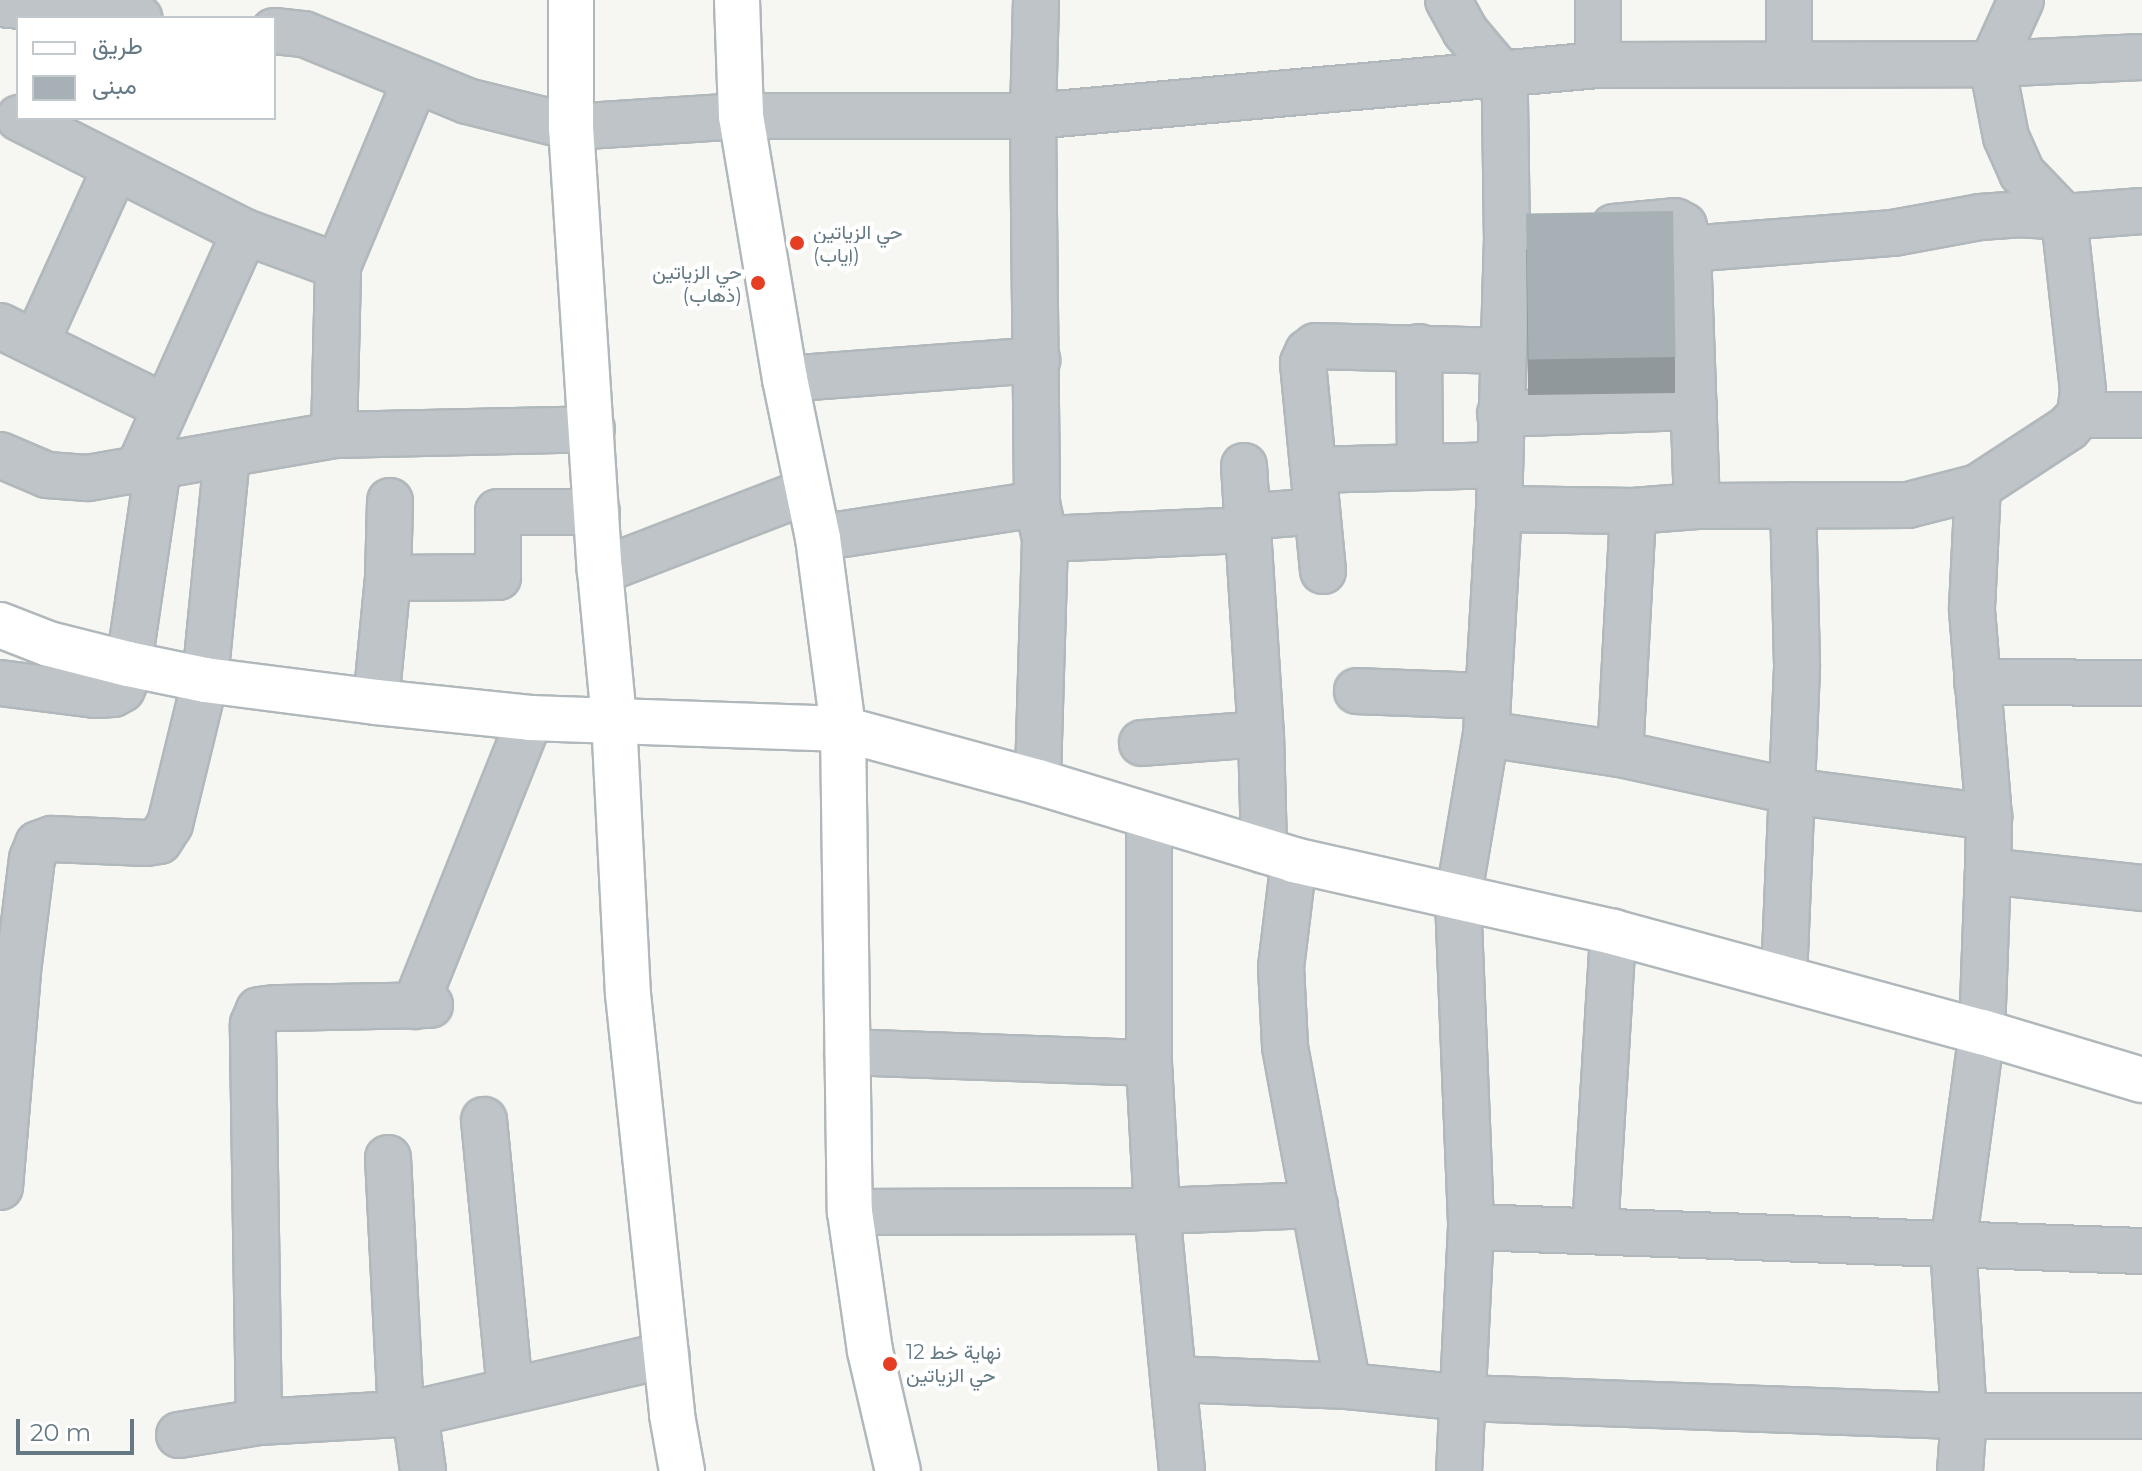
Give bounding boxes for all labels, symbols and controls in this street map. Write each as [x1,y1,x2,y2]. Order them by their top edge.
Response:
legend [16,16,276,120]
text: طريق [92,31,143,60]
text: مبنى [92,71,137,100]
place label: حي الزياتين (إياب) [813,220,903,267]
marker: حي الزياتين (إياب) [788,234,806,252]
place label: حي الزياتين (ذهاب) [652,260,742,307]
marker: حي الزياتين (ذهاب) [749,274,767,292]
place label: نهاية خط 12 حي الزياتين [906,1340,1001,1387]
marker: نهاية خط 12 حي الزياتين [881,1355,899,1373]
scale bar [20,1403,138,1453]
text: 20 m [30,1418,91,1447]

